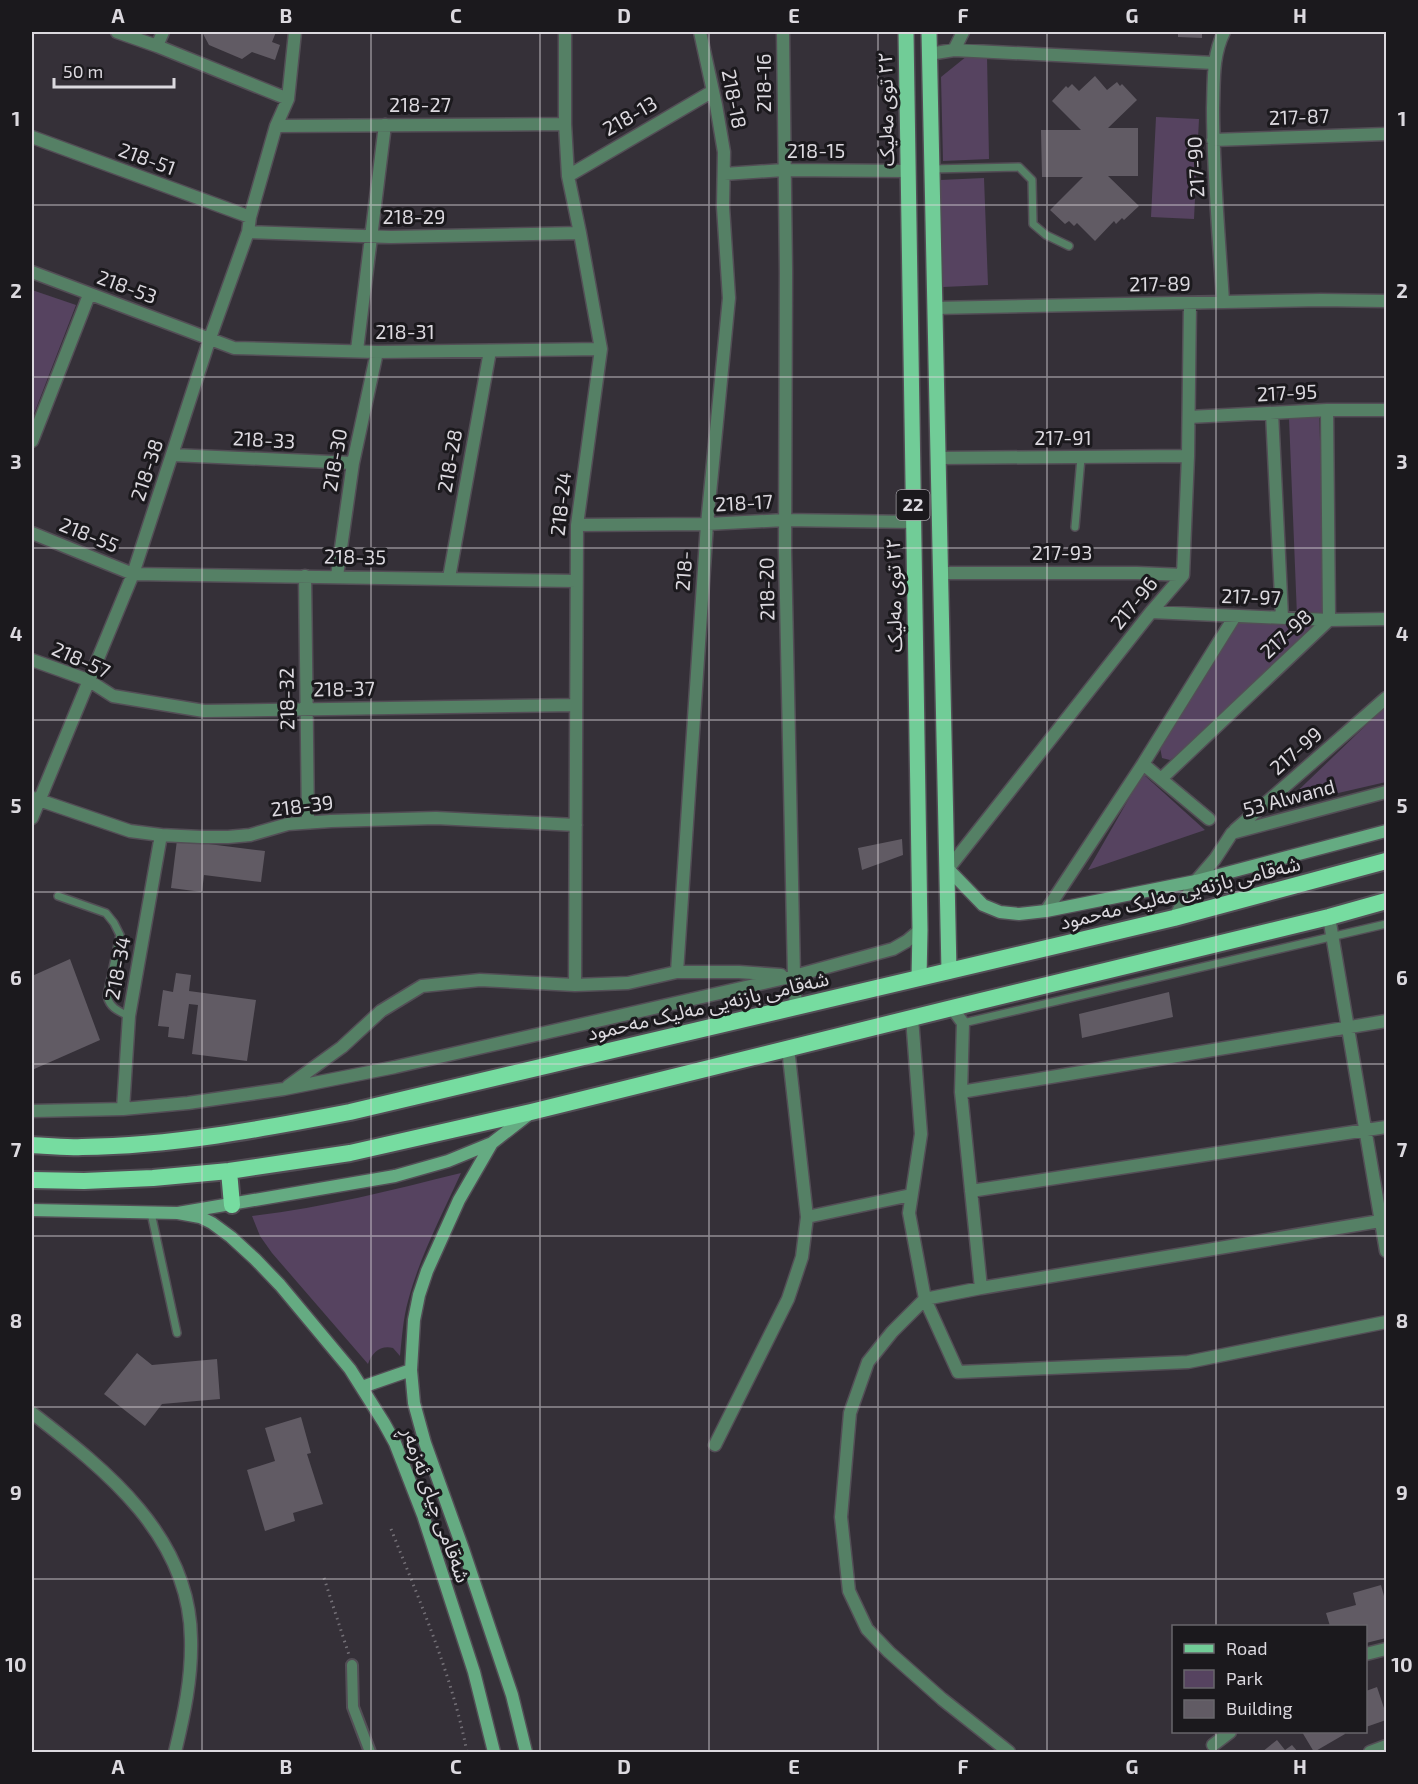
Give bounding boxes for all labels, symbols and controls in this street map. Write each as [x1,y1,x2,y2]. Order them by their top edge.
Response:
text: A [111,3,125,27]
text: B [280,3,292,27]
text: C [450,3,462,27]
text: D [617,3,631,27]
text: E [788,3,800,27]
text: F [957,3,969,27]
text: G [1126,3,1138,27]
text: H [1293,3,1307,27]
scale bar [54,51,174,89]
street label: ٢٢ توی مەلیک [872,51,899,167]
street label: 218-16 [751,53,775,113]
text: 50 m [63,60,103,82]
street label: 218-18 [717,67,752,130]
street label: 218-13 [598,90,661,140]
street label: 218-27 [389,92,451,116]
street label: 217-87 [1268,103,1330,129]
text: 1 [12,106,20,130]
text: 1 [1398,106,1406,130]
street label: 217-90 [1181,136,1209,198]
street label: 218-51 [116,137,179,179]
street label: 218-15 [787,138,845,162]
street label: 218-29 [383,204,446,228]
street label: 218-53 [94,264,161,308]
street label: 217-89 [1129,270,1191,296]
text: 2 [10,278,22,302]
text: 2 [1396,278,1408,302]
street label: 218-31 [375,319,435,343]
street label: 217-95 [1256,378,1318,406]
street label: 218-33 [232,425,296,453]
street label: 217-91 [1034,425,1092,449]
street label: 218-30 [317,426,351,493]
street label: 218-28 [432,427,466,494]
street label: 218-38 [125,436,167,504]
text: 3 [10,449,22,473]
text: 3 [1396,449,1408,473]
street label: 218-24 [545,471,575,537]
street label: 218-17 [714,489,773,515]
road number: 22 [896,490,930,520]
street label: 218-55 [56,511,123,557]
street label: ٢٢ توی مەلیک [880,537,907,653]
street label: 217-93 [1032,540,1092,564]
street label: 218-35 [324,543,386,569]
street label: 218- [670,550,696,592]
street label: 218-20 [753,557,779,621]
street label: 217-96 [1105,571,1162,634]
street label: 217-97 [1221,583,1281,609]
street label: 217-98 [1255,603,1316,663]
text: 4 [10,621,23,645]
text: 4 [1396,621,1409,645]
street label: 218-57 [49,636,114,683]
street label: 218-32 [273,667,299,731]
street label: 218-37 [313,675,375,701]
street label: 217-99 [1264,721,1326,779]
street label: 53 Alwand [1240,773,1337,821]
street label: 218-39 [269,789,335,821]
text: 5 [10,793,22,817]
text: 5 [1396,793,1408,817]
street label: شەقامی بازنەیی مەلیک مەحمود [1057,850,1303,935]
street label: 218-34 [99,934,135,1001]
text: 6 [10,965,22,989]
text: 6 [1396,965,1408,989]
street label: شەقامی بازنەیی مەلیک مەحمود [585,966,831,1046]
text: 7 [11,1137,22,1161]
text: 7 [1397,1137,1408,1161]
text: 8 [10,1308,22,1332]
text: 8 [1396,1308,1408,1332]
street label: شەقامی چیای ئەزمەڕ [391,1423,476,1588]
text: 9 [10,1480,22,1504]
text: 9 [1396,1480,1408,1504]
legend [1172,1625,1367,1733]
text: Road [1226,1637,1267,1659]
text: 10 [5,1652,27,1676]
text: 10 [1391,1652,1413,1676]
text: Park [1226,1667,1263,1689]
text: Building [1226,1697,1293,1719]
text: A [111,1754,125,1778]
text: B [280,1754,292,1778]
text: C [450,1754,462,1778]
text: D [617,1754,631,1778]
text: E [788,1754,800,1778]
text: F [957,1754,969,1778]
text: G [1126,1754,1138,1778]
text: H [1293,1754,1307,1778]

